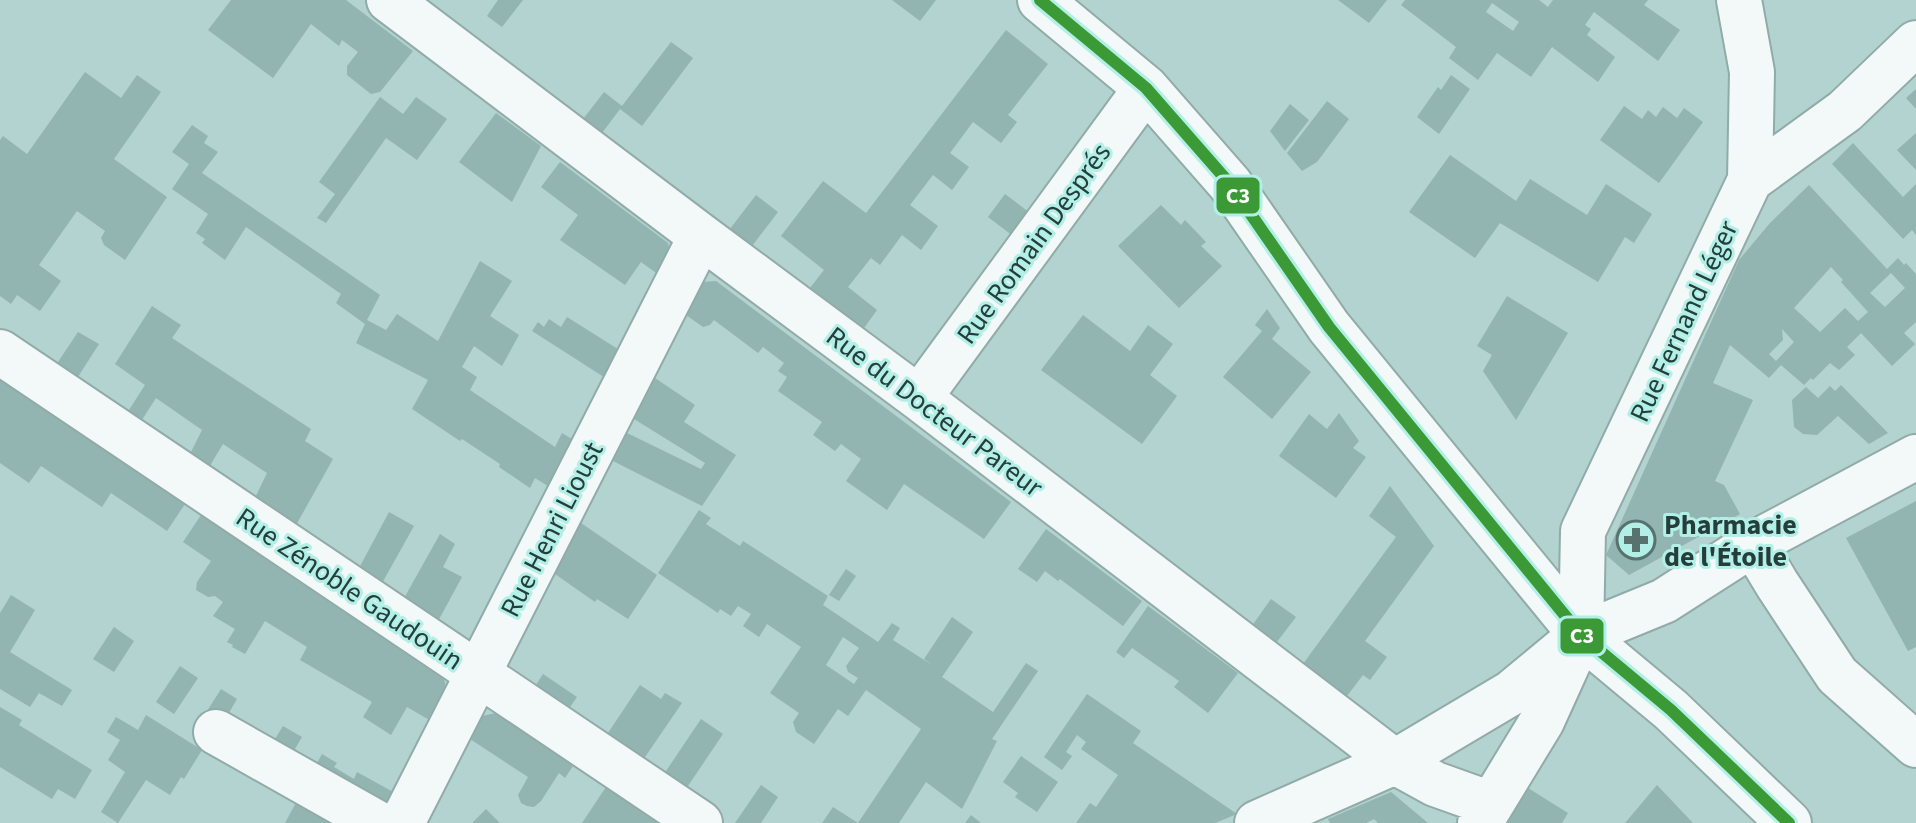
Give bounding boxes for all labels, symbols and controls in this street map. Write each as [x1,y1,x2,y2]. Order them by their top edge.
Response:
street label: Rue Romain Després [947,135,1121,352]
line badge: C3 [1215,176,1261,215]
text: C3 [1226,180,1250,212]
street label: Rue Fernand Léger [1620,214,1748,429]
street label: Rue du Docteur Pareur [818,317,1051,507]
street label: Rue Henri Lioust [491,434,614,624]
street label: Rue Zénoble Gaudouin [228,498,471,680]
place label: Pharmacie de l'Étoile [1664,505,1797,577]
pharmacy icon: Pharmacie de l'Étoile [1615,519,1657,561]
line badge: C3 [1559,617,1605,655]
text: C3 [1570,620,1594,652]

